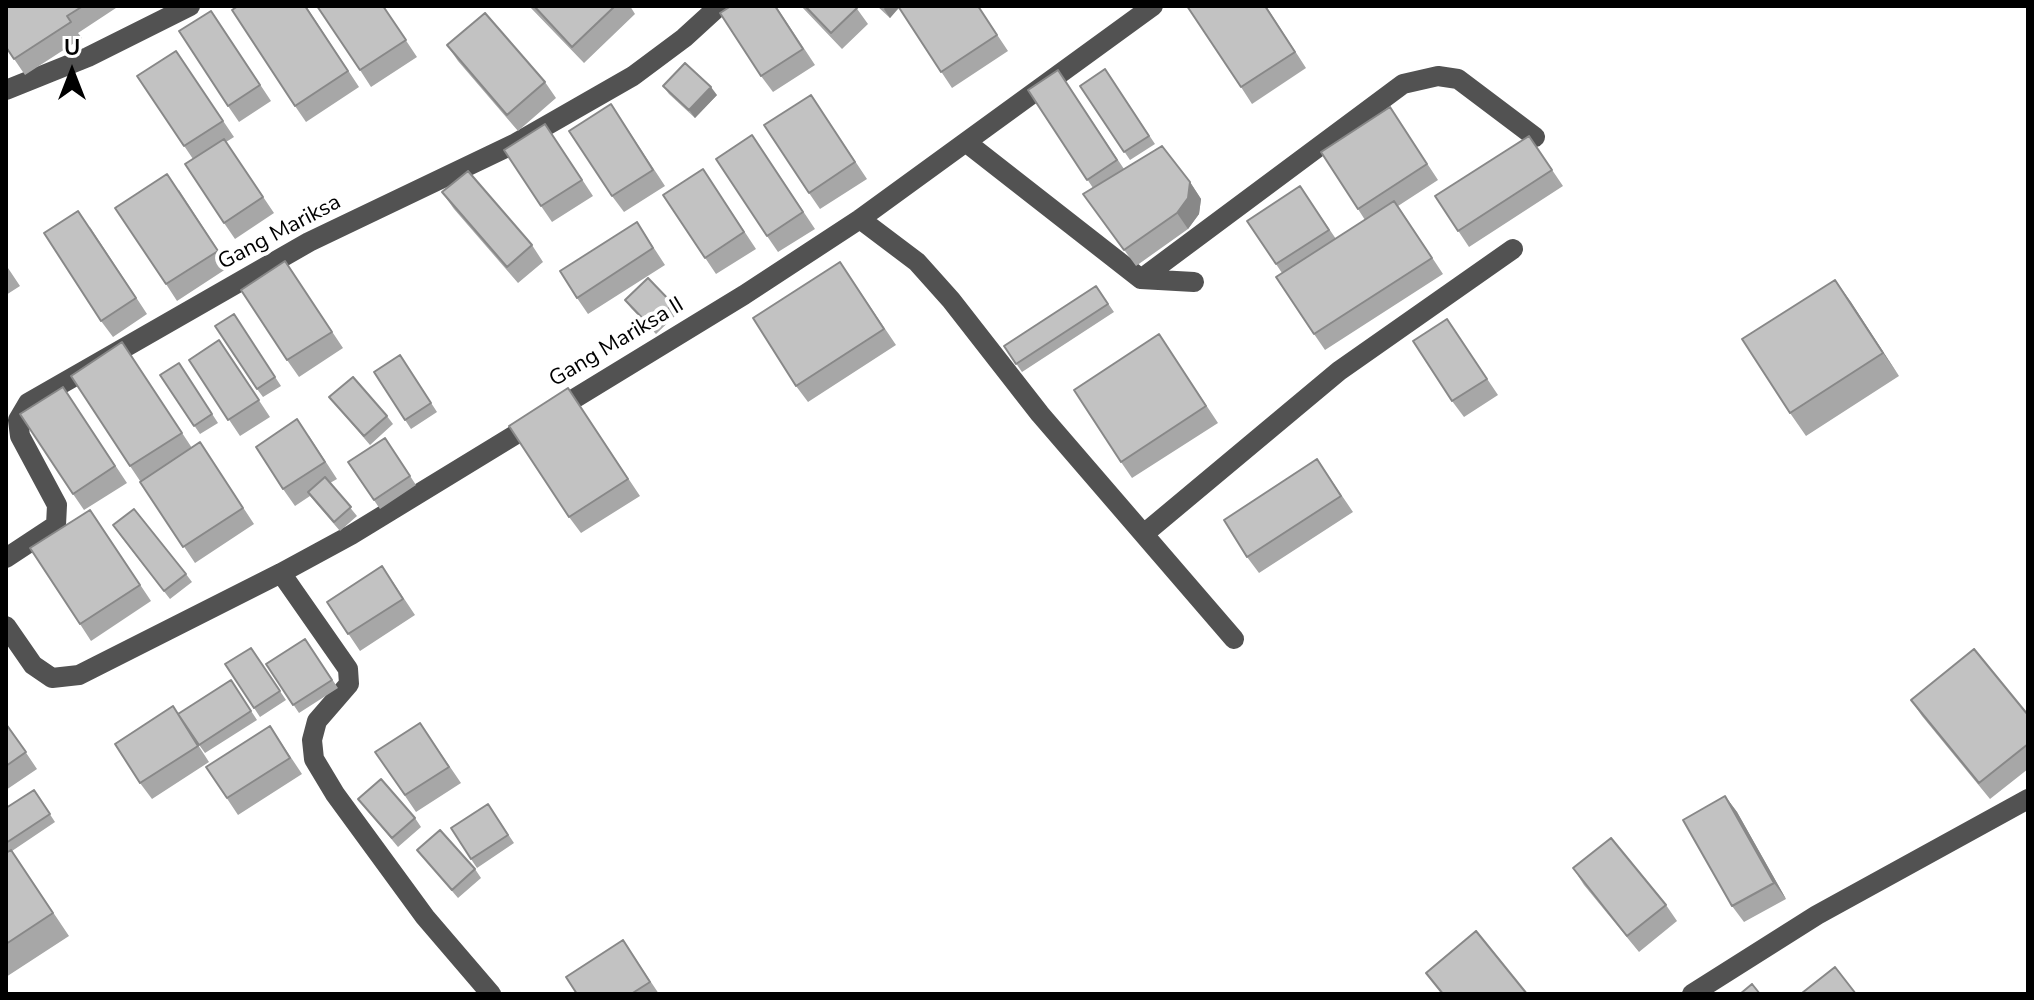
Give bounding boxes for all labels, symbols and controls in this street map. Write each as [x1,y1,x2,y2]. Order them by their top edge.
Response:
north arrow [32,32,112,112]
text: U [64,33,80,63]
street label: Gang Mariksa [214,190,346,276]
street label: Gang Mariksa II [545,293,689,393]

